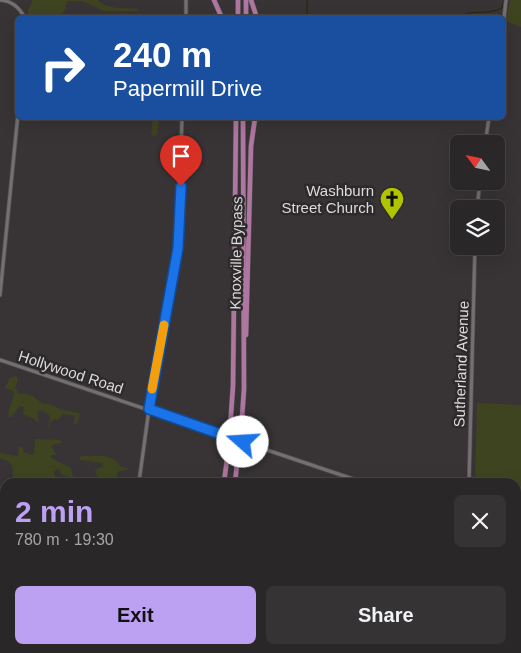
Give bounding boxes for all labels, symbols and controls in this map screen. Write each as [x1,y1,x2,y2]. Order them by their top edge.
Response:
icon: right [30,35,95,100]
text: 240 m [113,35,212,74]
text: Papermill Drive [113,76,262,101]
pin [160,135,202,186]
north arrow [450,135,505,190]
map controls [450,135,505,255]
icon: arrive [167,142,195,170]
place label: Washburn Street Church [281,182,374,216]
church icon: Washburn Street Church [379,186,405,220]
street label: Knoxville Bypass [227,196,245,310]
button: layers [450,200,505,255]
street label: Sutherland Avenue [450,300,472,428]
street label: Hollywood Road [16,347,126,397]
position arrow [216,415,268,467]
text: 2 min [15,495,93,528]
button: close [454,495,506,547]
text: 780 m · 19:30 [15,531,114,548]
button: Exit [15,586,256,644]
button: Share [266,586,506,644]

